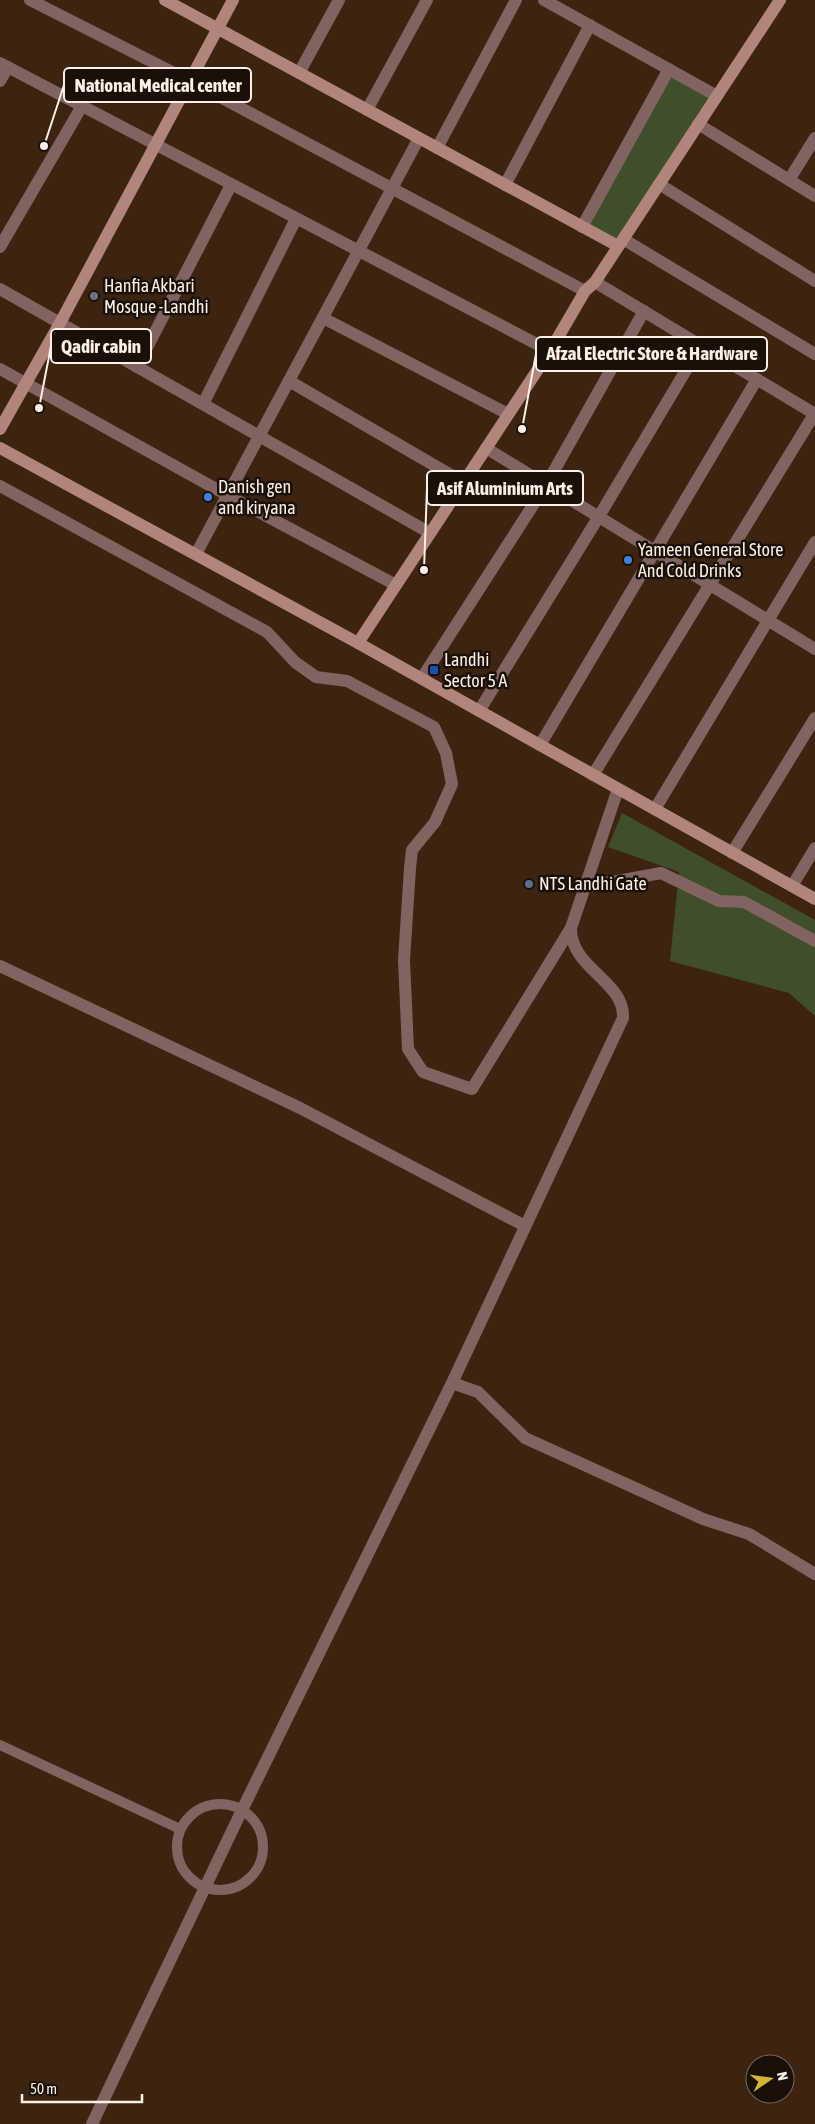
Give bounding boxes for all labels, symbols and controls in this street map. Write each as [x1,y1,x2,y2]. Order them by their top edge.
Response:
callout: National Medical center [64,68,251,102]
text: National Medical center [74,74,242,96]
place label: Hanfia Akbari Mosque -Landhi [104,275,209,317]
marker: Hanfia Akbari Mosque -Landhi [88,290,100,302]
callout: Qadir cabin [51,329,151,363]
text: Qadir cabin [61,335,141,357]
callout: Afzal Electric Store & Hardware [536,337,767,371]
text: Afzal Electric Store & Hardware [545,342,758,364]
callout: Asif Aluminium Arts [427,471,583,505]
place label: Danish gen and kiryana [218,476,296,518]
text: Asif Aluminium Arts [436,477,573,499]
marker: Danish gen and kiryana [202,491,214,503]
place label: Yameen General Store And Cold Drinks [638,539,783,581]
marker: Yameen General Store And Cold Drinks [622,554,634,566]
place label: Landhi Sector 5 A [444,649,507,691]
marker: Landhi Sector 5 A [428,664,440,676]
place label: NTS Landhi Gate [539,873,647,894]
marker: NTS Landhi Gate [523,878,535,890]
north arrow [745,2054,795,2104]
text: N [774,2070,791,2082]
scale bar [22,2072,142,2104]
text: 50 m [30,2080,57,2097]

